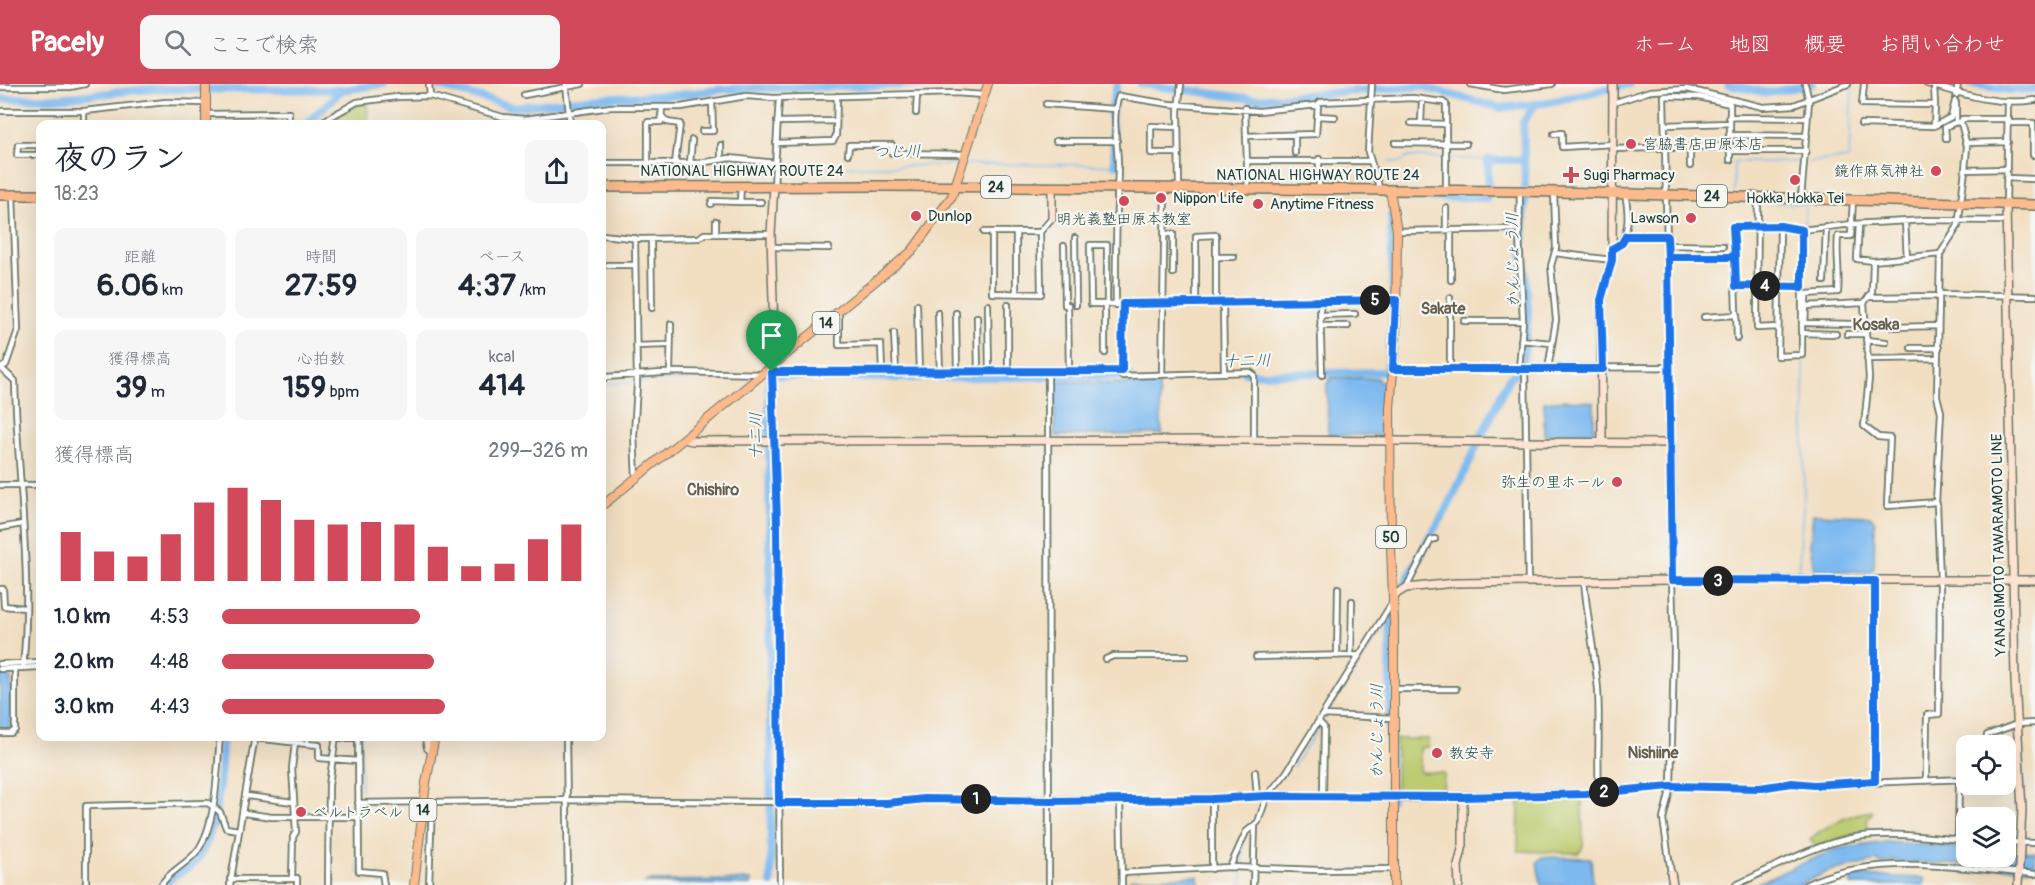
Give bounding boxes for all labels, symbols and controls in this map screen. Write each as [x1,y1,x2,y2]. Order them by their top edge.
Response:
search box [140,15,560,69]
text: Pacely [30,25,104,60]
icon: search [161,26,194,59]
text: ここで検索 [209,31,319,59]
text: ホーム [1634,31,1696,58]
text: 地図 [1729,31,1771,58]
text: 概要 [1804,31,1846,58]
text: お問い合わせ [1879,31,2005,58]
place label: 宮脇書店田原本店 [1643,135,1763,154]
marker: 宮脇書店田原本店 [1624,137,1638,151]
text: 夜のラン [54,138,186,179]
button: share [525,140,588,203]
water label: つじ川 [873,141,921,163]
street label: NATIONAL HIGHWAY ROUTE 24 [640,162,844,181]
place label: 鏡作麻気神社 [1834,162,1924,181]
marker: 鏡作麻気神社 [1929,164,1943,178]
street label: NATIONAL HIGHWAY ROUTE 24 [1216,166,1420,185]
place label: Sugi Pharmacy [1583,166,1675,185]
marker: Sugi Pharmacy [1564,168,1578,182]
marker: Hokka Hokka Tei [1788,173,1802,187]
road number: 24 [981,176,1011,198]
text: 18:23 [54,181,99,206]
road number: 24 [1697,185,1727,207]
place label: Nippon Life [1173,189,1244,208]
place label: Hokka Hokka Tei [1746,189,1844,208]
marker: Nippon Life [1154,191,1168,205]
marker: 明光義塾田原本教室 [1117,194,1131,208]
place label: Anytime Fitness [1270,195,1374,214]
marker: Anytime Fitness [1251,197,1265,211]
place label: Dunlop [928,207,972,226]
marker: Dunlop [909,209,923,223]
place label: Lawson [1630,209,1679,228]
place label: 明光義塾田原本教室 [1056,210,1192,229]
marker: Lawson [1684,211,1698,225]
water label: かんじょう川 [1502,212,1524,308]
text: 距離 [124,247,156,267]
text: 時間 [305,247,337,267]
text: ペース [478,247,526,267]
text: 6.06 [97,267,159,304]
text: 27:59 [285,267,357,304]
text: 4:37 [458,267,516,304]
pin: 4 [1750,271,1780,301]
text: 4 [1760,276,1770,296]
text: km [159,280,183,300]
text: /km [516,280,546,300]
pin: 5 [1360,285,1390,315]
text: 5 [1371,290,1379,310]
district label: Sakate [1421,299,1466,319]
pin [746,310,797,372]
road number: 14 [812,312,840,334]
district label: Kosaka [1853,315,1900,335]
icon: arrive [755,319,788,352]
text: kcal [489,347,515,367]
text: 獲得標高 [108,349,172,369]
text: 心拍数 [297,349,345,369]
water label: 十二川 [1223,351,1271,371]
text: 414 [479,367,525,404]
text: 39 [115,369,147,406]
text: 159 [283,369,326,406]
text: m [147,382,165,402]
text: bpm [326,382,359,402]
water label: 十二川 [746,412,766,460]
street label: YANAGIMOTO TAWARAMOTO LINE [1988,433,2010,658]
text: 299–326 m [488,438,588,463]
text: 獲得標高 [54,442,134,467]
place label: 弥生の里ホール [1501,473,1605,492]
marker: 弥生の里ホール [1610,475,1624,489]
district label: Chishiro [687,480,739,500]
road number: 50 [1376,526,1406,548]
pin: 3 [1703,566,1733,596]
text: 3 [1714,571,1722,591]
text: 1.0 km [54,604,110,629]
text: 4:53 [150,604,189,629]
text: 2.0 km [54,649,114,674]
text: 4:48 [150,649,189,674]
water label: かんじょう川 [1367,683,1387,779]
text: 3.0 km [54,694,114,719]
text: 4:43 [150,694,190,719]
map controls [1956,735,2016,867]
button: locate [1956,735,2016,795]
district label: Nishiine [1628,743,1680,763]
place label: 教安寺 [1449,744,1494,763]
marker: 教安寺 [1430,746,1444,760]
pin: 2 [1589,777,1619,807]
text: 2 [1600,782,1608,802]
pin: 1 [961,784,991,814]
text: 1 [973,789,979,809]
road number: 14 [410,799,436,821]
place label: ベルトラベル [313,803,403,822]
marker: ベルトラベル [294,805,308,819]
button: layers [1956,807,2016,867]

